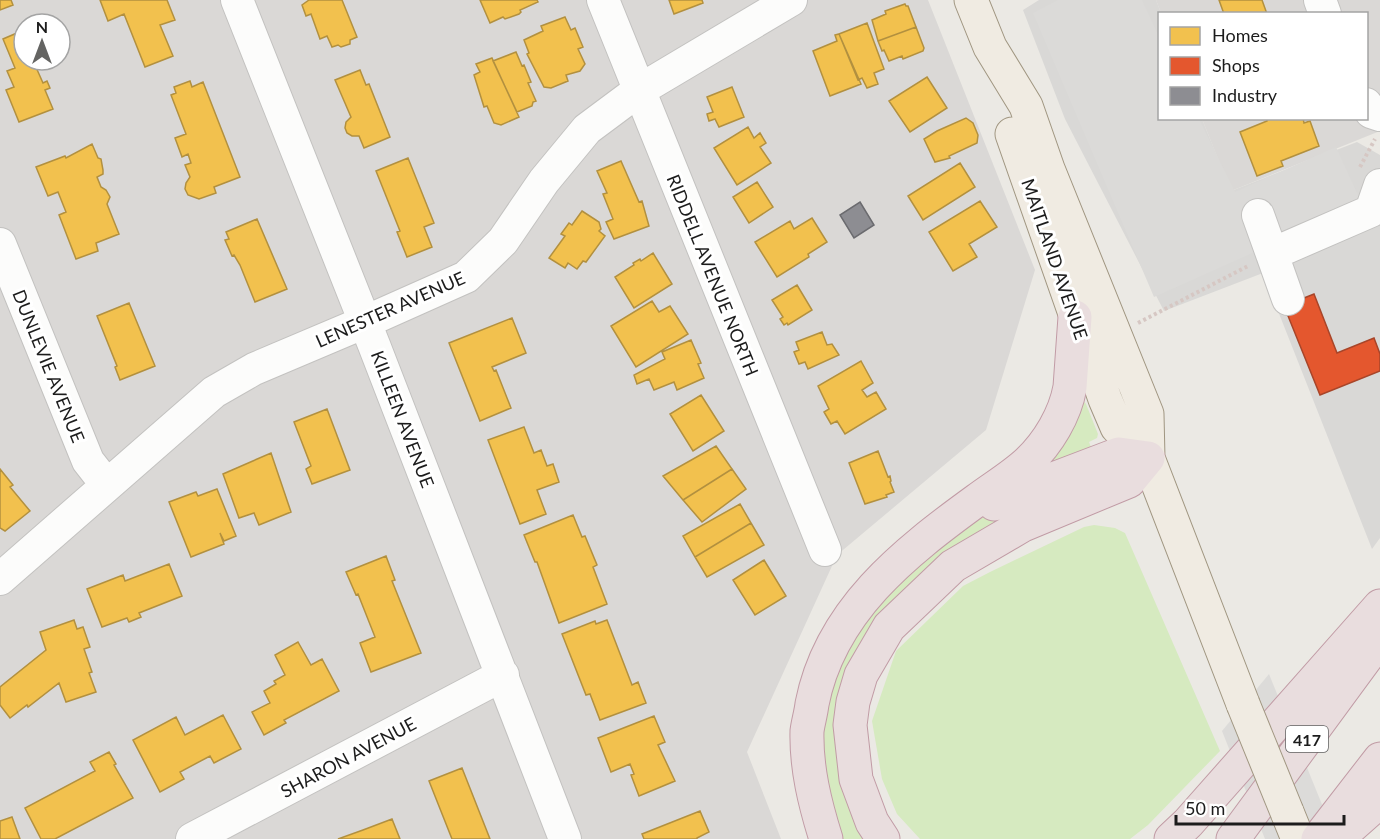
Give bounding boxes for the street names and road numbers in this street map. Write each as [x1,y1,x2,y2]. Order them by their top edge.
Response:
street label: RIDDELL AVENUE NORTH [662,171,764,379]
street label: MAITLAND AVENUE [1017,176,1093,342]
street label: LENESTER AVENUE [312,266,468,352]
street label: DUNLEVIE AVENUE [8,286,90,446]
street label: KILLEEN AVENUE [367,347,439,491]
street label: SHARON AVENUE [277,712,419,802]
road number: 417 [1286,726,1328,752]

